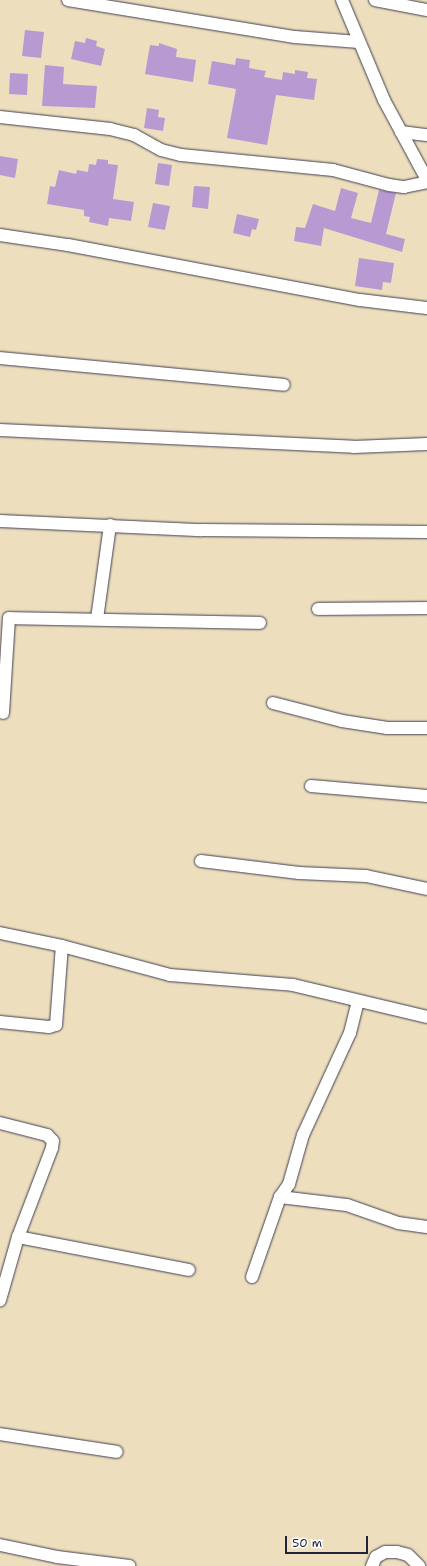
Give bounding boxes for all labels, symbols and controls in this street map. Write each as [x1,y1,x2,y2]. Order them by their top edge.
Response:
scale bar [287,1528,370,1554]
text: 50 m [292,1535,322,1551]

